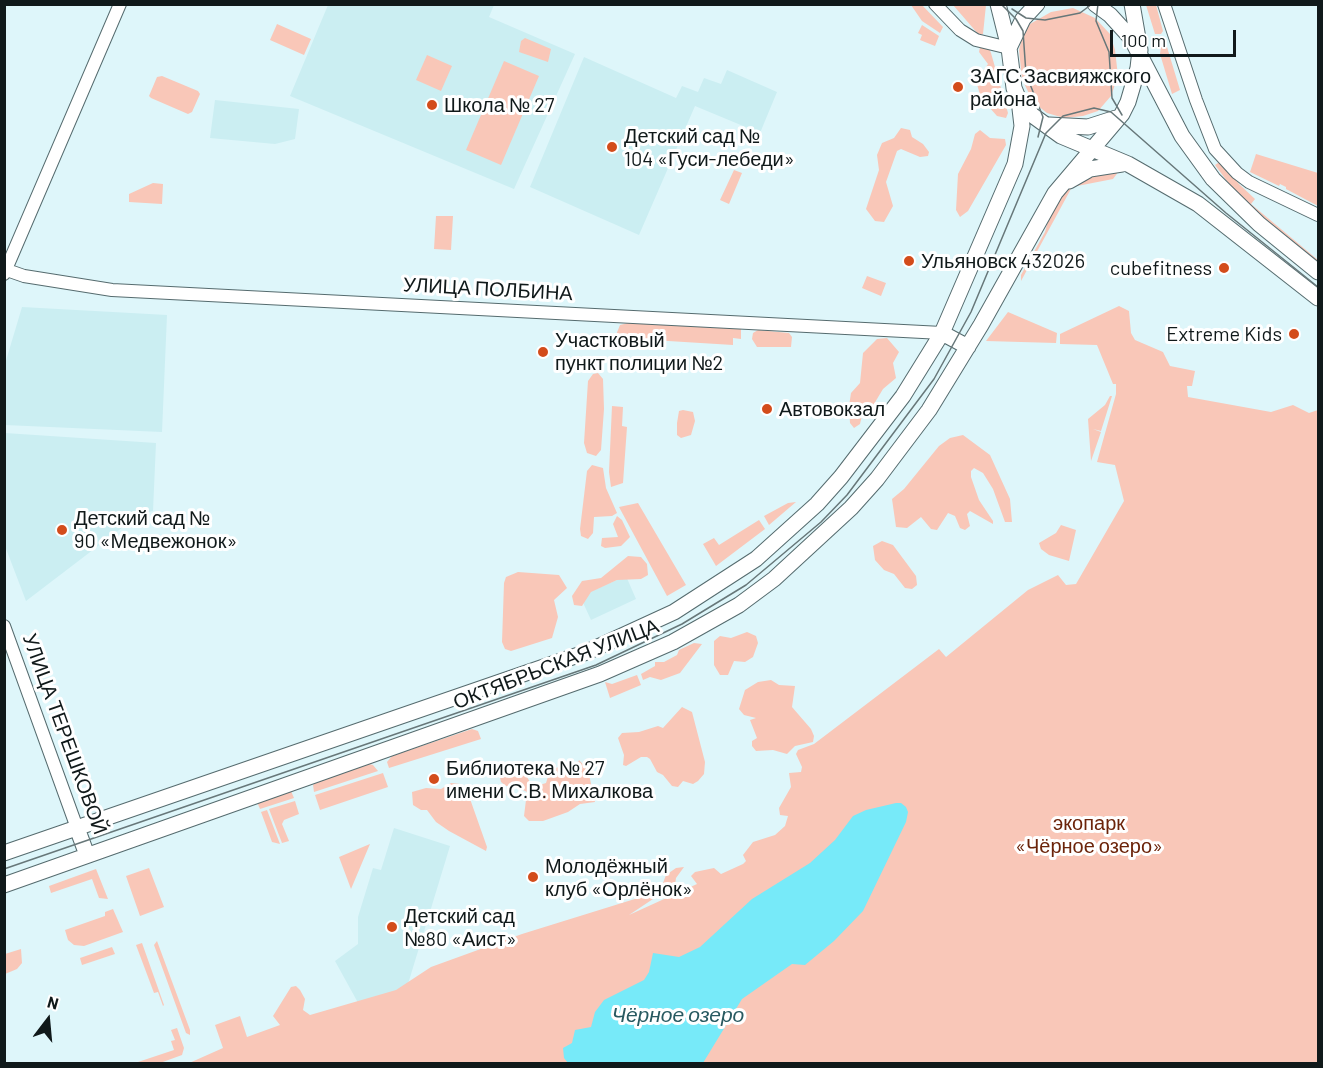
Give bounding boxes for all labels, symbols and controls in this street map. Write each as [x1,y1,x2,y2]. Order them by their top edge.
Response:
scale bar [1113,18,1239,56]
text: 100 m [1121,29,1166,51]
place label: ЗАГС Засвияжского района [970,64,1151,111]
marker: ЗАГС Засвияжского района [951,80,965,94]
place label: Школа № 27 [444,93,554,117]
marker: Школа № 27 [425,98,439,112]
place label: Детский сад № 104 «Гуси-лебеди» [624,124,795,171]
marker: Детский сад № 104 «Гуси-лебеди» [605,140,619,154]
place label: Ульяновск 432026 [921,249,1085,273]
marker: Ульяновск 432026 [902,254,916,268]
place label: cubefitness [1110,256,1212,280]
marker: cubefitness [1217,261,1231,275]
street label: УЛИЦА ПОЛБИНА [403,273,573,305]
place label: Extreme Kids [1166,322,1282,346]
marker: Extreme Kids [1287,327,1301,341]
place label: Участковый пункт полиции №2 [555,328,723,375]
marker: Участковый пункт полиции №2 [536,345,550,359]
place label: Автовокзал [779,397,885,421]
marker: Автовокзал [760,402,774,416]
place label: Детский сад № 90 «Медвежонок» [74,506,237,553]
marker: Детский сад № 90 «Медвежонок» [55,523,69,537]
street label: ОКТЯБРЬСКАЯ УЛИЦА [450,614,662,714]
street label: УЛИЦА ТЕРЕШКОВОЙ [17,630,113,838]
place label: Библиотека № 27 имени С.В. Михалкова [446,756,653,803]
marker: Библиотека № 27 имени С.В. Михалкова [427,772,441,786]
park label: экопарк «Чёрное озеро» [1015,811,1163,858]
place label: Молодёжный клуб «Орлёнок» [545,854,693,901]
marker: Молодёжный клуб «Орлёнок» [526,870,540,884]
place label: Детский сад №80 «Аист» [404,904,516,951]
marker: Детский сад №80 «Аист» [385,920,399,934]
north arrow [18,990,78,1050]
text: N [45,992,61,1013]
water label: Чёрное озеро [612,1002,744,1028]

